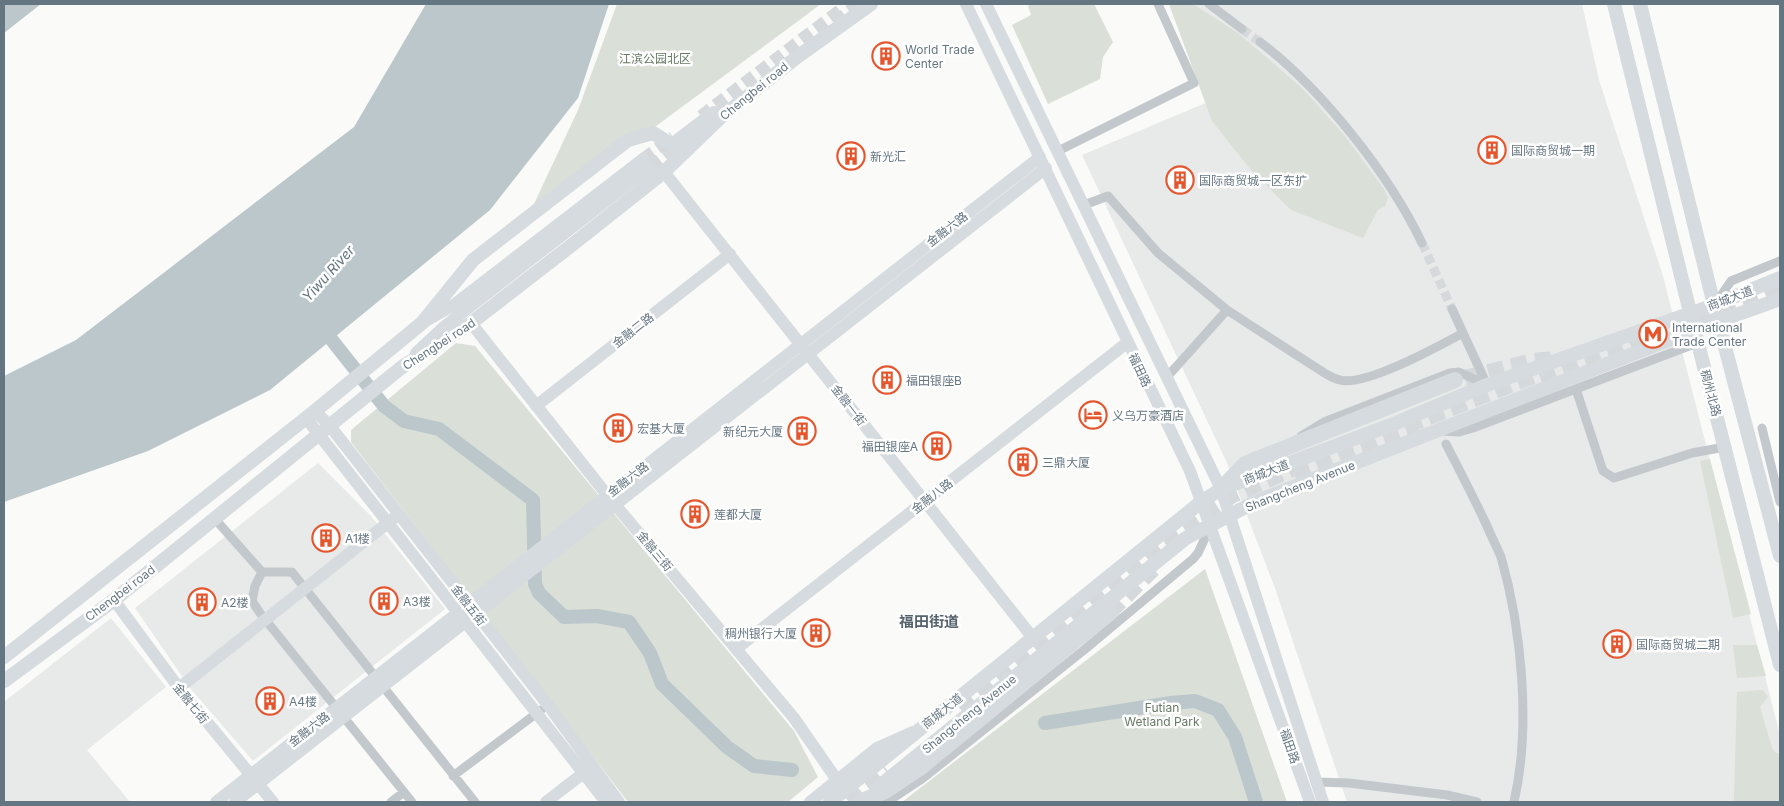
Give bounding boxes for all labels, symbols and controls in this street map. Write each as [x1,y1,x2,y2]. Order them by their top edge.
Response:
building icon: World Trade Center [871,41,901,71]
place label: World Trade Center [905,42,974,71]
park label: 江滨公园北区 [619,51,691,66]
street label: Chengbei road [717,59,791,123]
building icon: 国际商贸城一期 [1477,135,1507,165]
building icon: 新光汇 [836,141,866,171]
place label: 国际商贸城一期 [1511,143,1595,158]
place label: 新光汇 [870,149,906,164]
building icon: 国际商贸城一区东扩 [1165,165,1195,195]
place label: 国际商贸城一区东扩 [1199,173,1307,188]
street label: 金融六路 [923,208,971,250]
water label: Yiwu River [298,241,358,305]
street label: 商城大道 [1705,282,1755,314]
street label: 金融二路 [609,309,657,351]
street label: Chengbei road [400,315,478,373]
metro station icon: International Trade Center [1638,319,1668,349]
place label: International Trade Center [1672,320,1747,349]
street label: 福田路 [1126,351,1154,389]
building icon: 福田银座B [872,365,902,395]
street label: 稠州北路 [1698,368,1724,418]
place label: 福田银座B [906,373,962,388]
street label: 金融一街 [828,381,870,429]
hotel icon: 义乌万豪酒店 [1078,400,1108,430]
place label: 义乌万豪酒店 [1112,408,1184,423]
building icon: 宏基大厦 [603,413,633,443]
building icon: 新纪元大厦 [787,416,817,446]
place label: 宏基大厦 [637,421,685,436]
place label: 新纪元大厦 [723,424,783,439]
building icon: 福田银座A [922,431,952,461]
place label: 福田银座A [862,439,918,454]
building icon: 三鼎大厦 [1008,447,1038,477]
place label: 三鼎大厦 [1042,455,1090,470]
street label: 商城大道 [1241,456,1291,488]
street label: Shangcheng Avenue [1243,457,1357,515]
street label: 金融六路 [604,458,652,500]
street label: 金融八路 [908,475,956,517]
building icon: 莲都大厦 [680,499,710,529]
place label: 莲都大厦 [714,507,762,522]
building icon: A1楼 [311,523,341,553]
street label: 金融三街 [634,528,676,574]
place label: A1楼 [345,531,370,546]
street label: Chengbei road [82,562,158,624]
street label: 金融五街 [448,581,490,629]
building icon: A3楼 [369,586,399,616]
building icon: A2楼 [187,587,217,617]
place label: A3楼 [403,594,431,609]
place label: A2楼 [221,595,249,610]
district label: 福田街道 [899,612,959,631]
building icon: 稠州银行大厦 [801,618,831,648]
place label: 稠州银行大厦 [725,626,797,641]
building icon: 国际商贸城二期 [1602,629,1632,659]
place label: 国际商贸城二期 [1636,637,1720,652]
street label: Shangcheng Avenue [919,671,1019,757]
street label: 金融七街 [170,680,212,726]
building icon: A4楼 [255,686,285,716]
street label: 商城大道 [919,690,965,732]
place label: A4楼 [289,694,317,709]
park label: Futian Wetland Park [1124,700,1200,729]
street label: 金融六路 [285,708,333,750]
street label: 福田路 [1277,727,1303,765]

